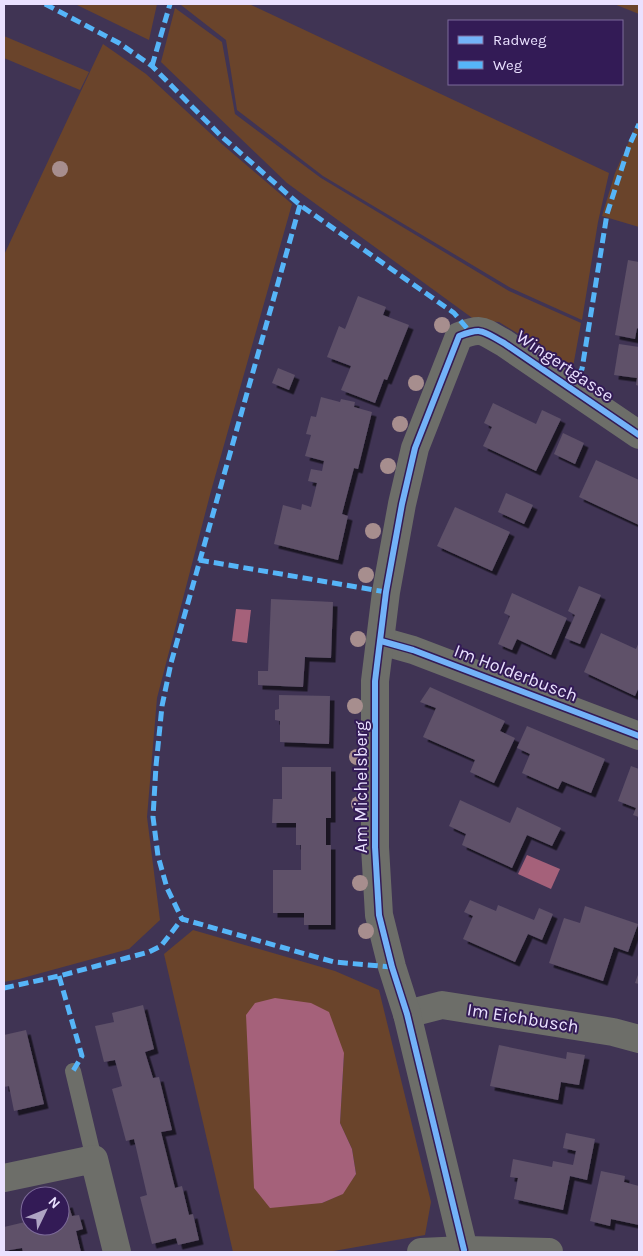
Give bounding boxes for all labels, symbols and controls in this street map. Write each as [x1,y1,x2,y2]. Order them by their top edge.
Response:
legend [448,20,623,85]
text: Radweg [493,31,547,49]
text: Weg [493,56,523,74]
street label: Wingertgasse [512,325,618,407]
street label: Im Holderbusch [451,639,581,707]
street label: Am Michelsberg [350,721,372,853]
street label: Im Eichbusch [465,998,581,1038]
north arrow [20,1186,70,1236]
text: N [44,1193,64,1212]

